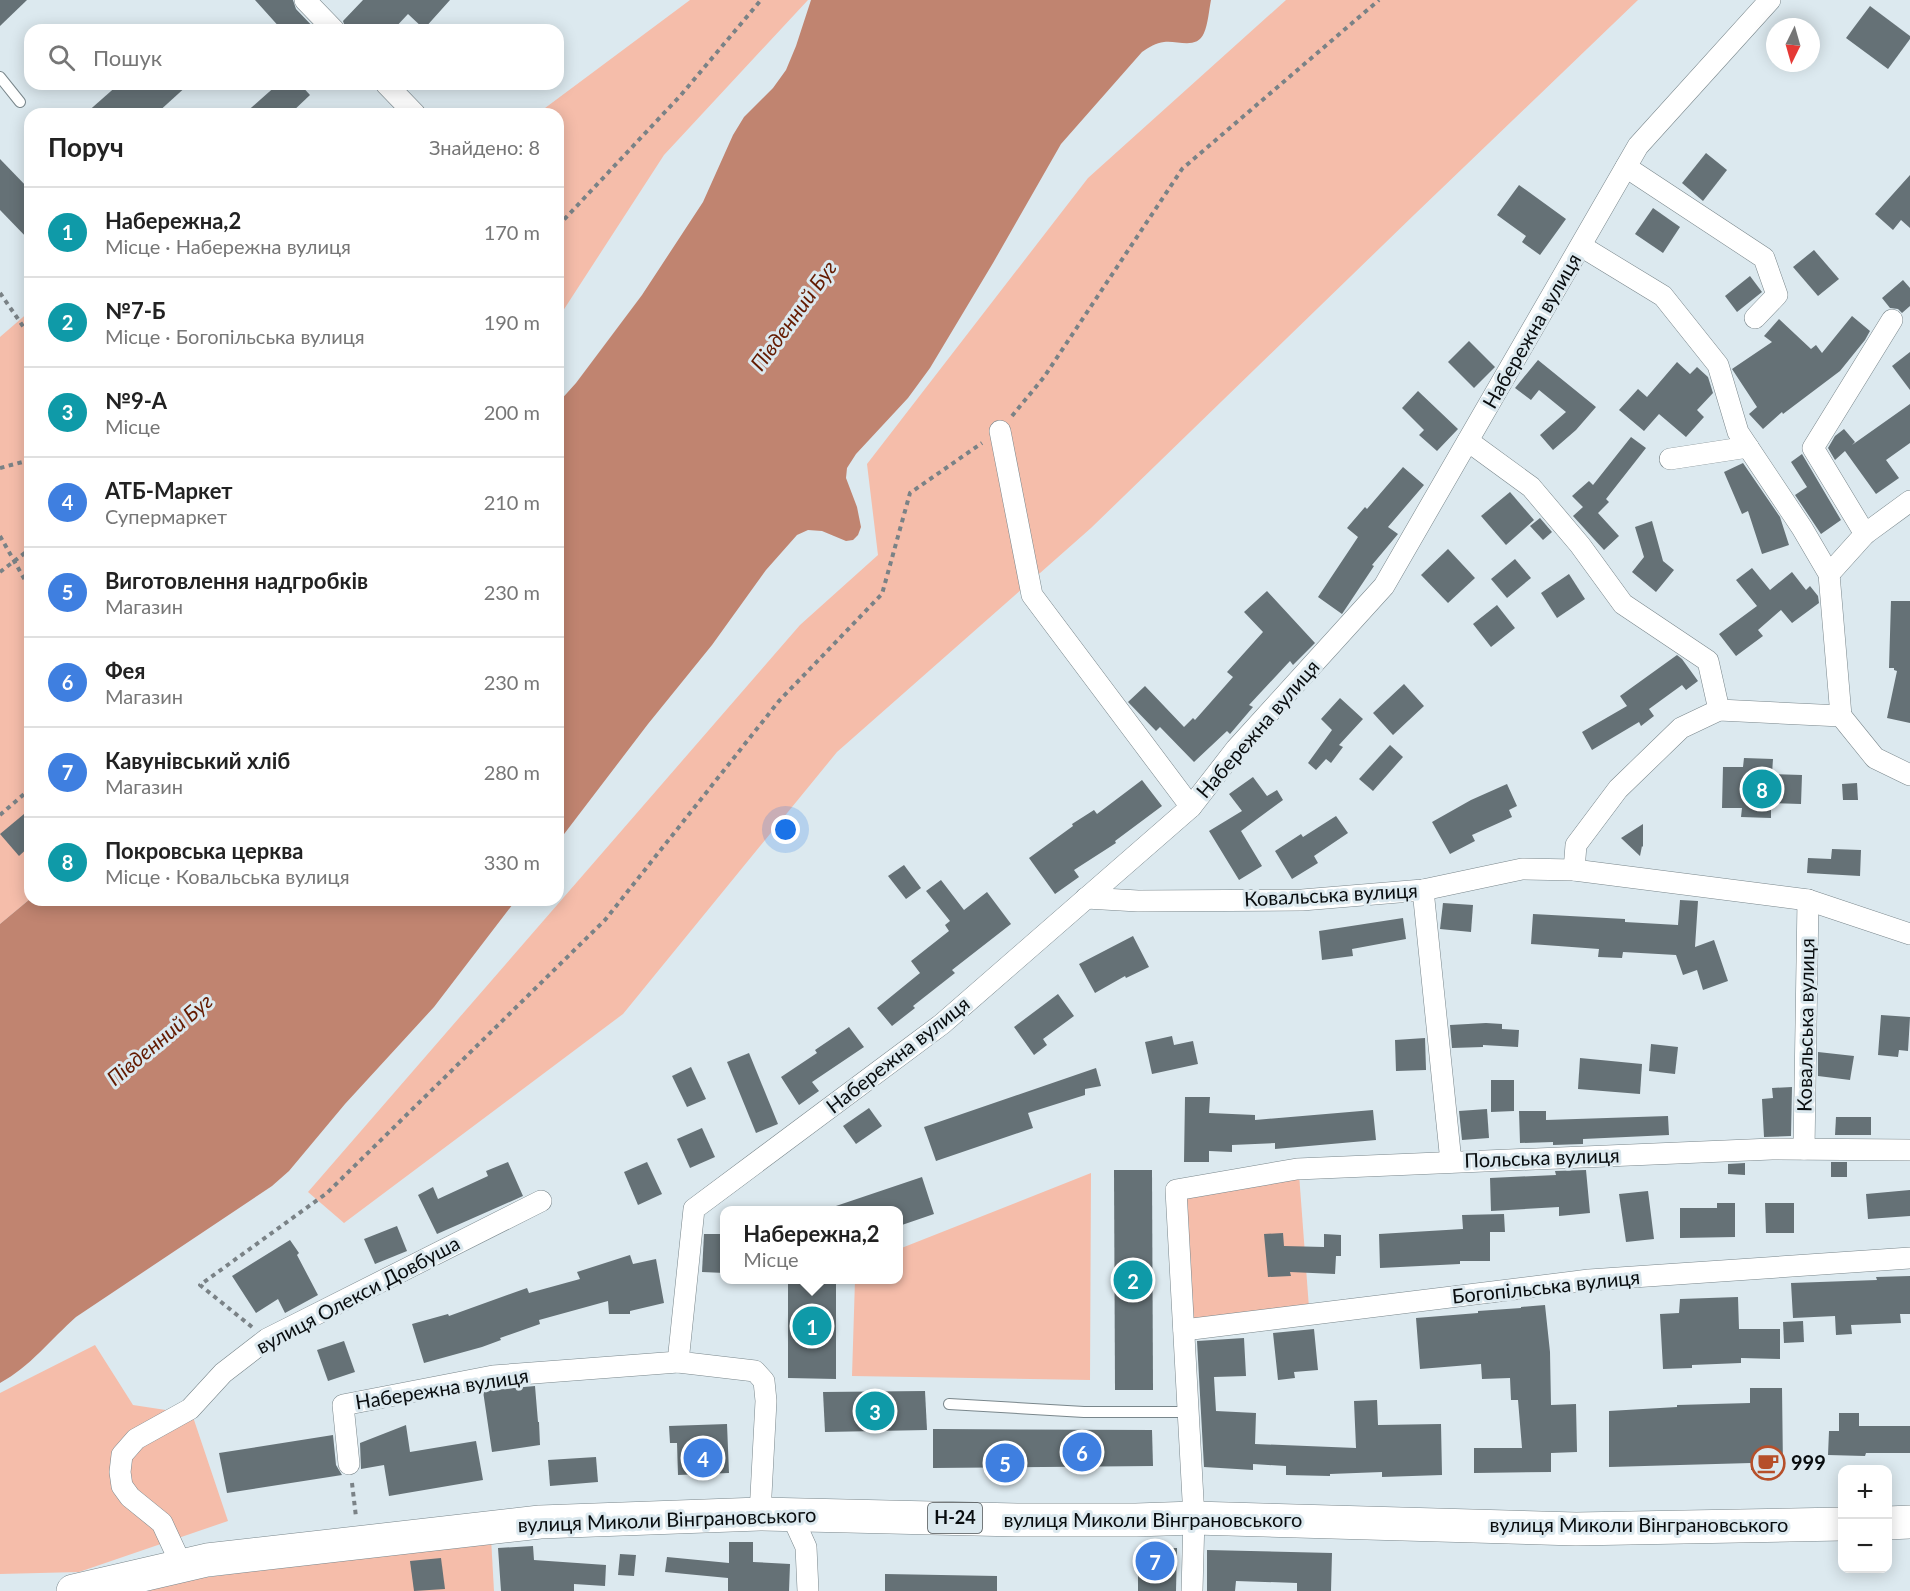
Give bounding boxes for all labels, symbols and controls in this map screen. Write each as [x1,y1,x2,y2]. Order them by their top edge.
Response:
north arrow [1766,18,1820,72]
search box [24,24,564,90]
icon: search [45,41,78,74]
text: Пошук [93,44,162,71]
text: Поруч [48,131,124,163]
text: Знайдено: 8 [429,135,540,159]
text: Набережна,2 [105,207,241,234]
text: 1 [62,220,73,244]
text: 170 m [484,220,540,244]
text: Місце · Набережна вулиця [105,234,351,258]
street label: Набережна вулиця [1477,249,1585,412]
water label: Південний Буг [745,255,841,375]
text: №7-Б [105,297,166,324]
text: 2 [62,310,73,334]
text: 190 m [484,310,540,334]
text: Місце · Богопільська вулиця [105,324,365,348]
text: №9-А [105,387,167,414]
text: 3 [62,400,73,424]
text: 200 m [484,400,540,424]
text: Місце [105,414,160,438]
text: АТБ-Маркет [105,477,233,504]
text: 4 [62,490,73,514]
text: 210 m [484,490,540,514]
text: Супермаркет [105,504,227,528]
text: Виготовлення надгробків [105,567,368,594]
text: 5 [62,580,73,604]
text: 230 m [484,580,540,604]
text: Магазин [105,594,183,618]
street label: Набережна вулиця [1191,654,1324,802]
text: Фея [105,657,145,684]
text: 6 [62,670,73,694]
text: 230 m [484,670,540,694]
text: Магазин [105,684,183,708]
text: Кавунівський хліб [105,747,290,774]
text: 7 [62,760,73,784]
text: 280 m [484,760,540,784]
pin: 8 [1742,766,1782,812]
text: Магазин [105,774,183,798]
your location [771,815,800,844]
text: Покровська церква [105,837,303,864]
text: 8 [62,850,73,874]
text: 330 m [484,850,540,874]
text: Місце · Ковальська вулиця [105,864,350,888]
street label: Ковальська вулиця [1243,877,1418,911]
street label: Ковальська вулиця [1791,938,1819,1112]
water label: Південний Буг [101,988,217,1090]
street label: Набережна вулиця [821,991,974,1118]
street label: Польська вулиця [1464,1142,1620,1172]
popup [720,1206,903,1284]
text: Набережна,2 [743,1220,880,1247]
street label: вулиця Олекси Довбуша [252,1230,463,1358]
text: Місце [743,1247,799,1271]
pin: 2 [1114,1258,1152,1302]
street label: Богопільська вулиця [1451,1264,1641,1308]
pin: 1 [792,1304,832,1348]
street label: Набережна вулиця [353,1362,530,1414]
pin: 3 [856,1388,894,1434]
pin: 6 [1062,1430,1102,1474]
pin: 4 [684,1436,722,1480]
pin: 5 [986,1440,1024,1486]
cafe icon: 999 [1750,1445,1786,1481]
place label: 999 [1791,1450,1826,1474]
map controls [1838,1465,1892,1573]
button: + [1838,1465,1892,1519]
street label: вулиця Миколи Вінграновського [517,1502,817,1536]
road number: Н-24 [928,1503,982,1533]
street label: вулиця Миколи Вінграновського [1004,1507,1302,1531]
street label: вулиця Миколи Вінграновського [1490,1512,1788,1536]
button: − [1838,1519,1892,1573]
pin: 7 [1136,1538,1174,1584]

